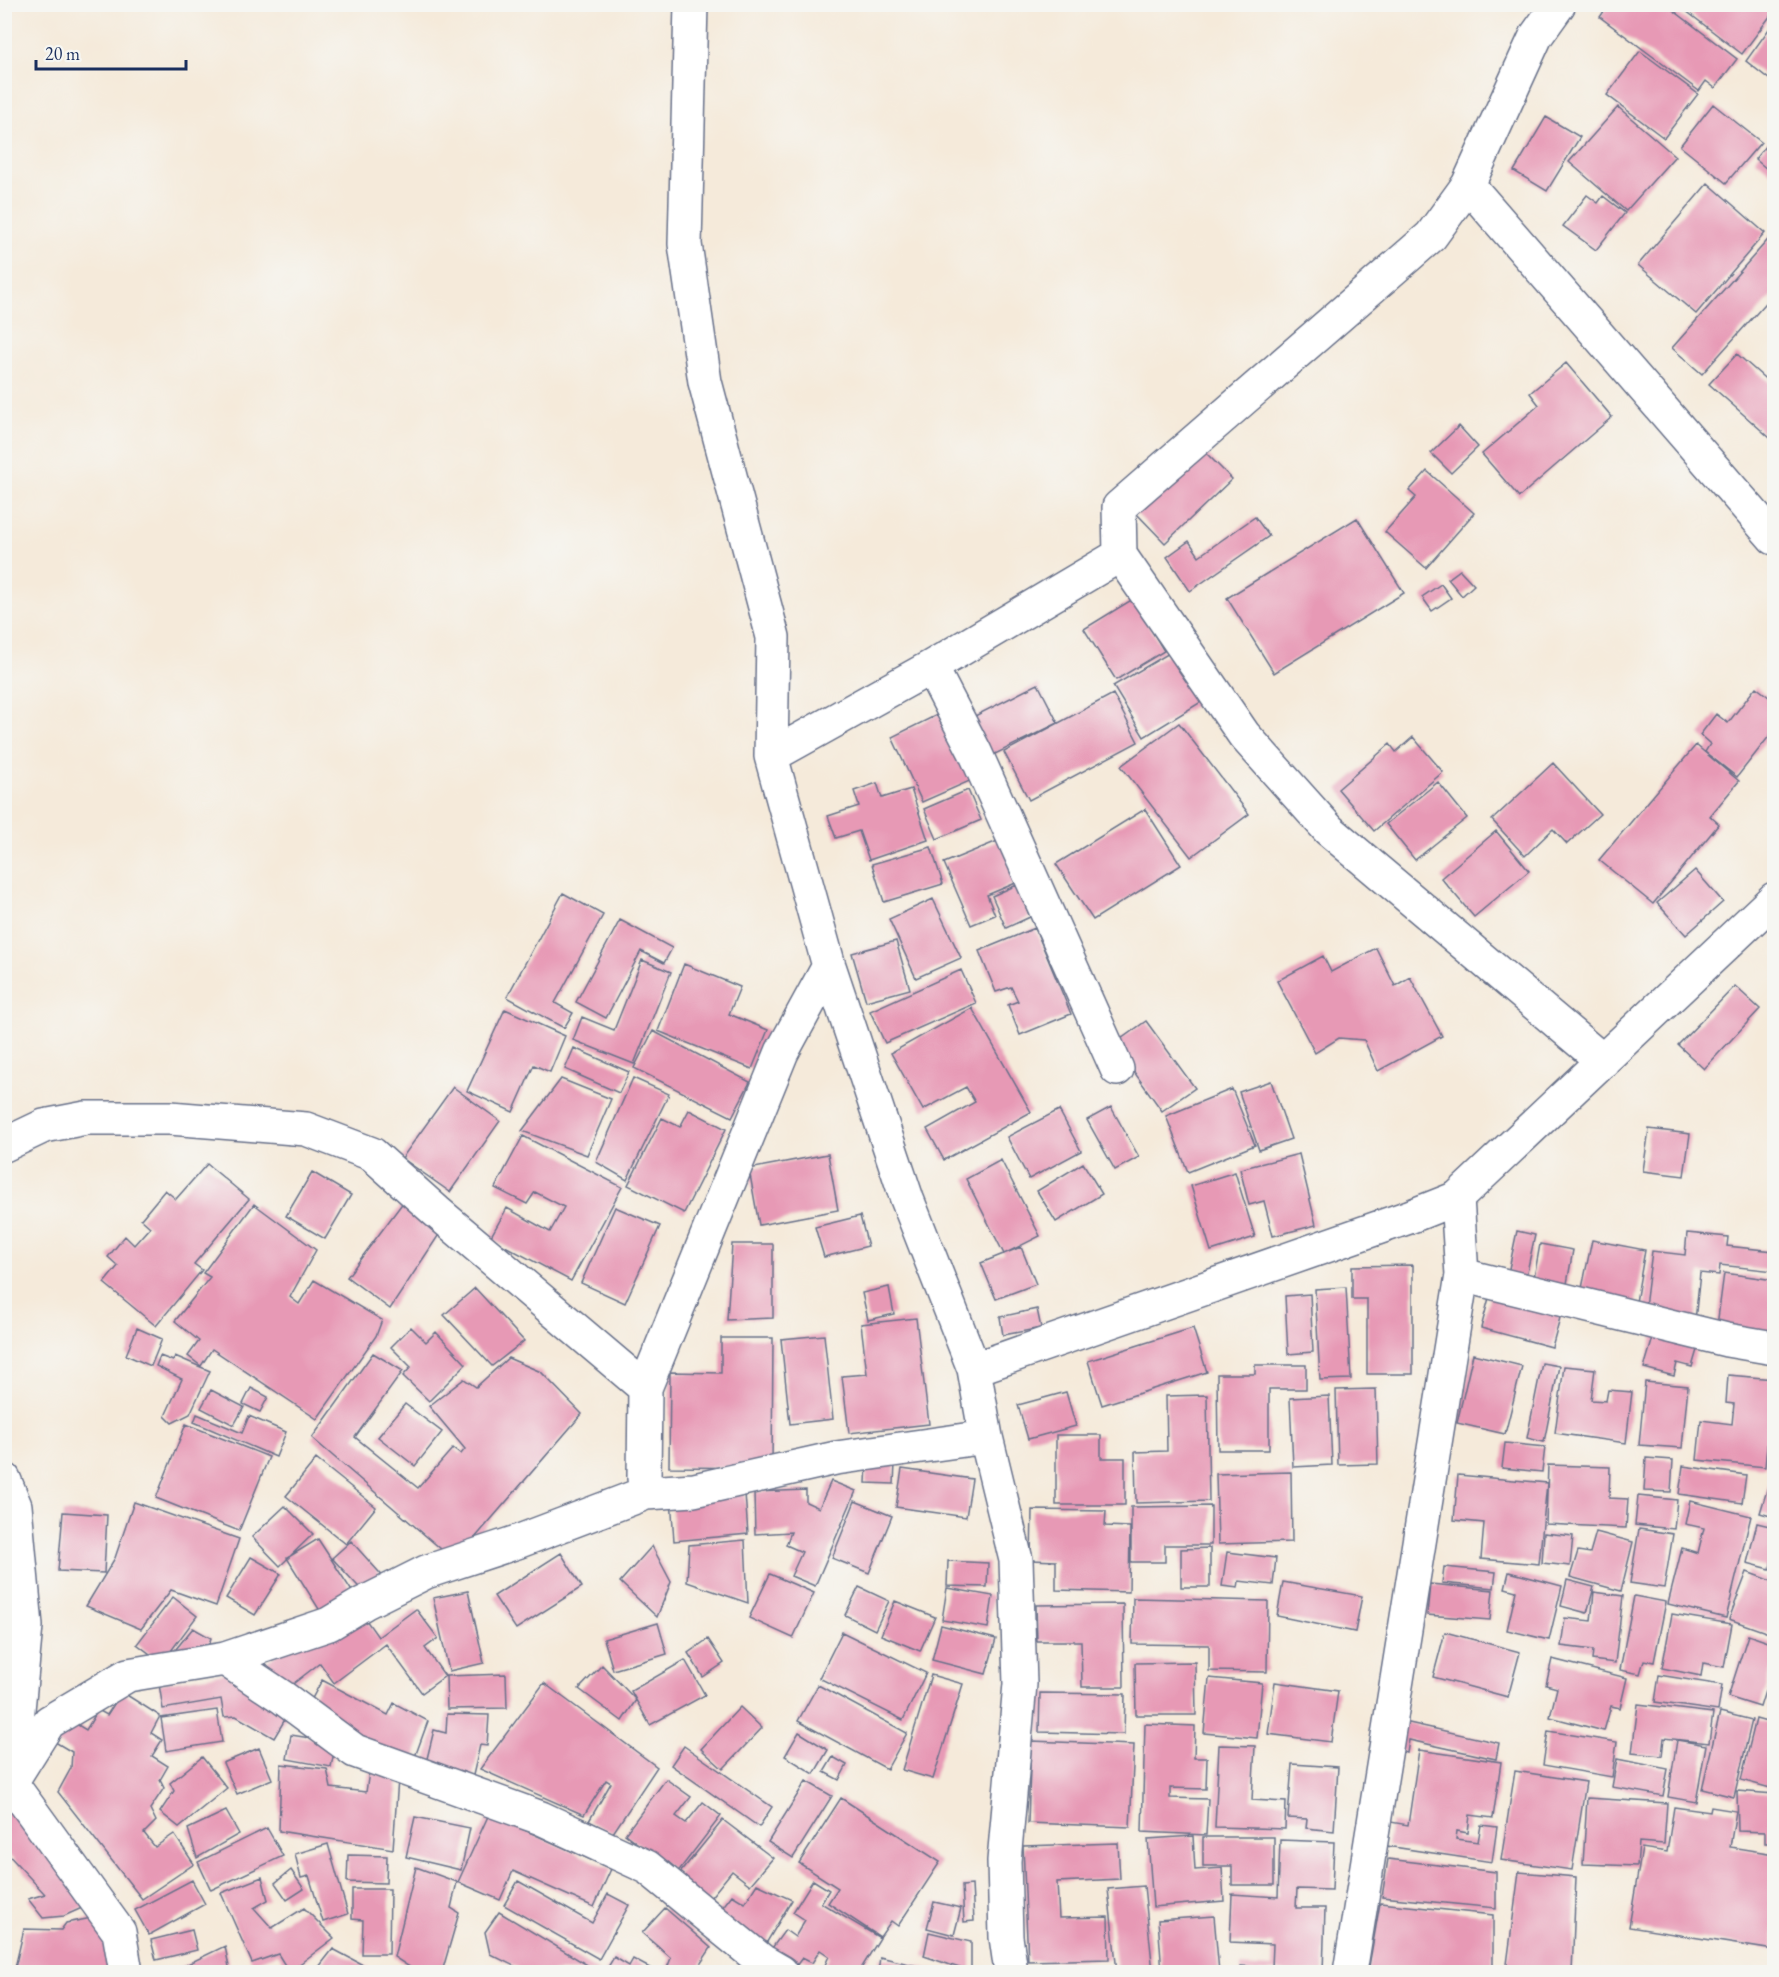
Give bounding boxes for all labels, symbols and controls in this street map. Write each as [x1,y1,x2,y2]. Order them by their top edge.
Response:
scale bar [36,33,186,71]
text: 20 m [45,42,80,65]

